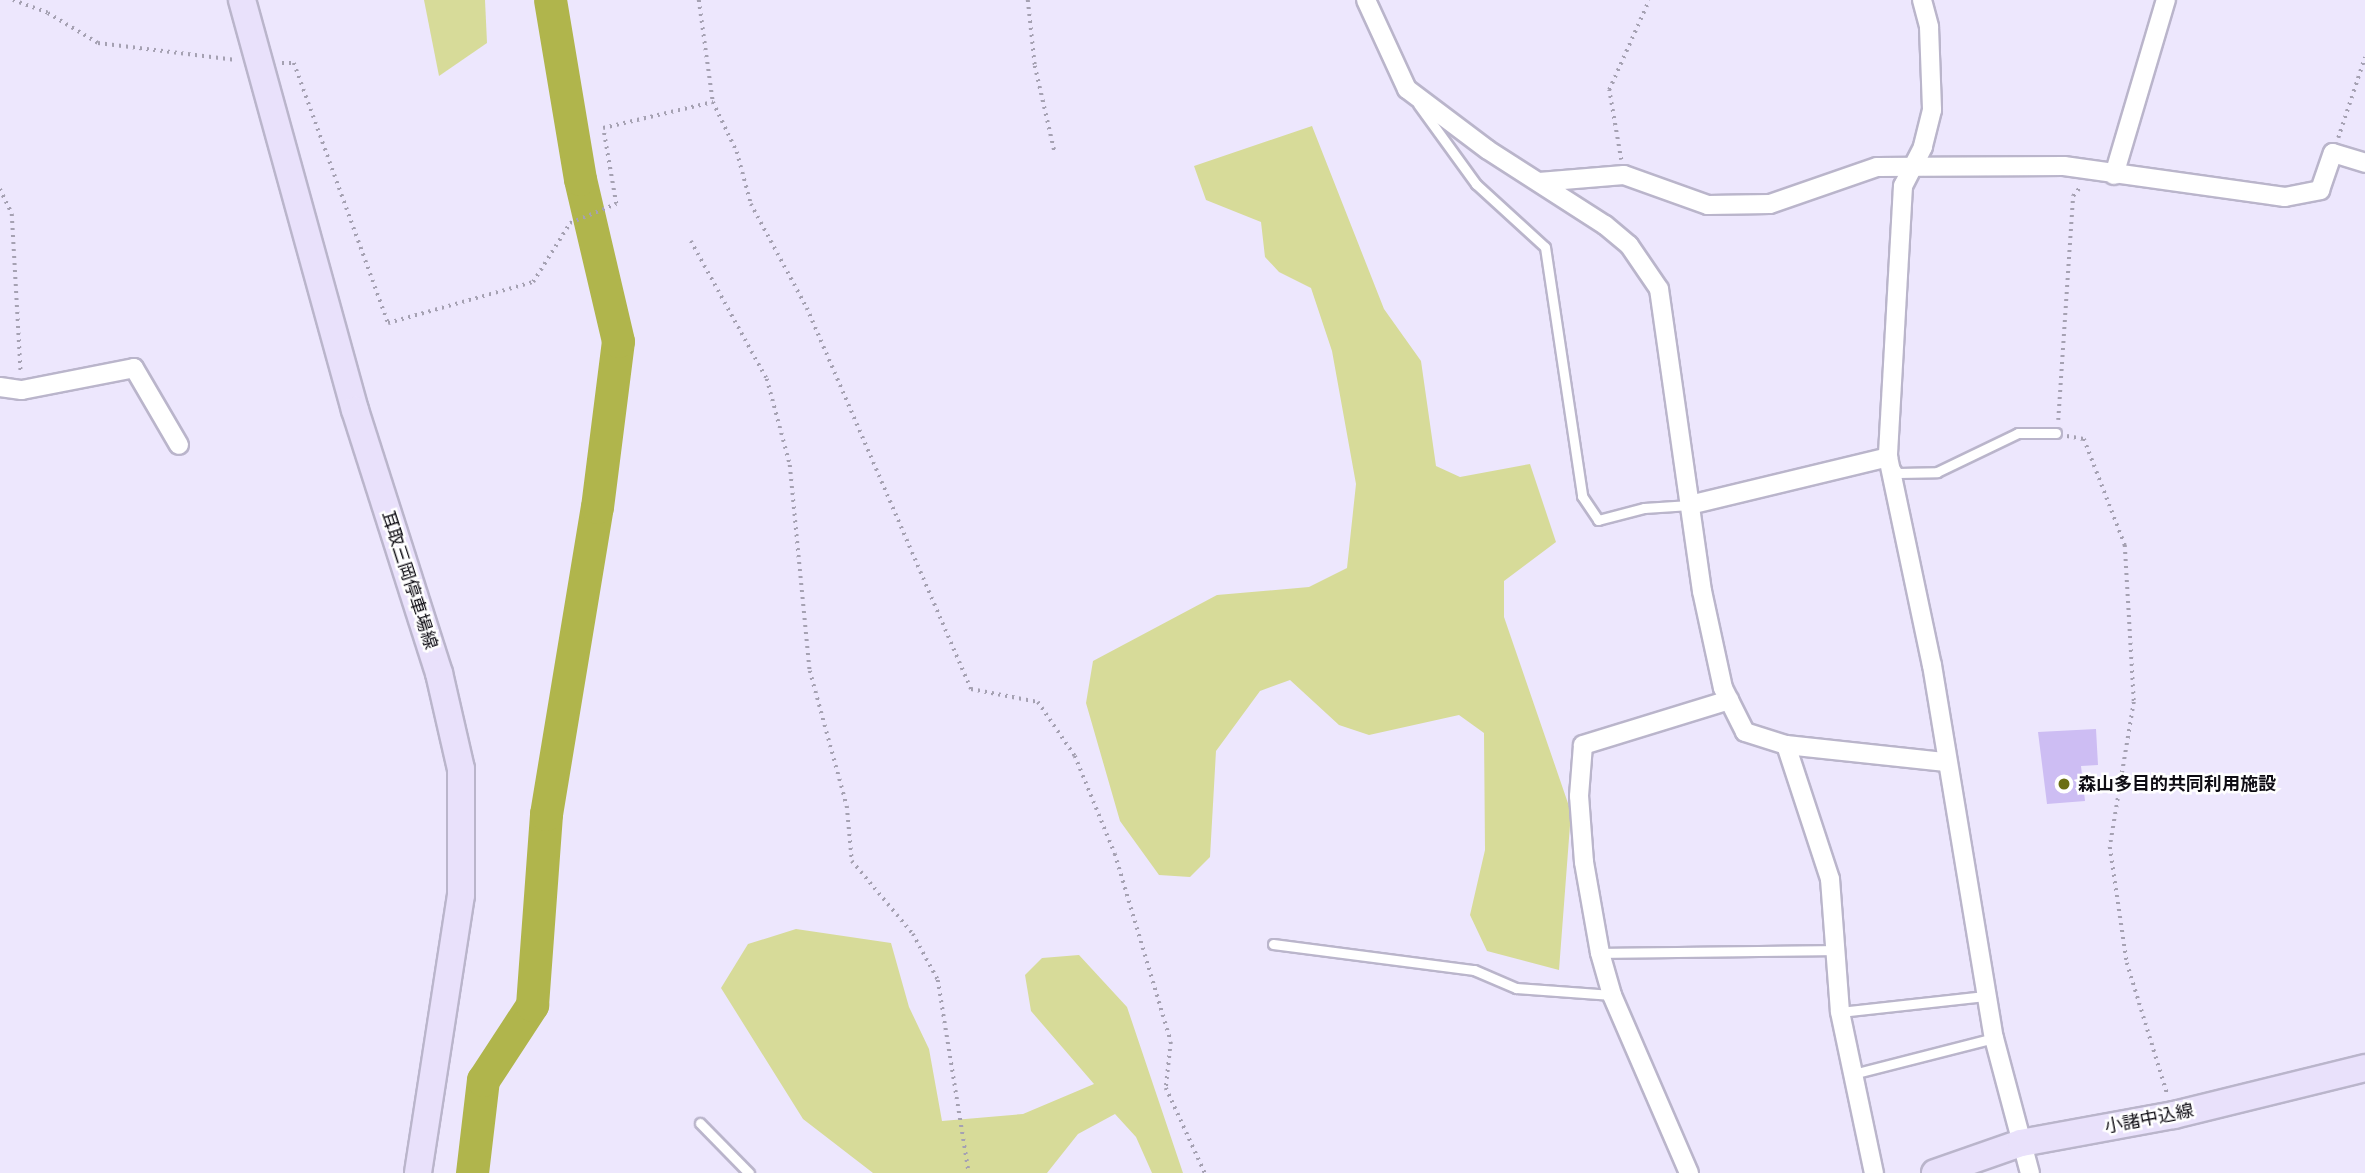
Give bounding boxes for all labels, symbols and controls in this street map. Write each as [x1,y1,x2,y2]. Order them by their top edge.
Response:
street label: 耳取三岡停車場線 [376,508,442,652]
place label: 森山多目的共同利用施設 [2078,773,2276,795]
marker: 森山多目的共同利用施設 [2056,776,2072,792]
street label: 小諸中込線 [2103,1100,2195,1138]

